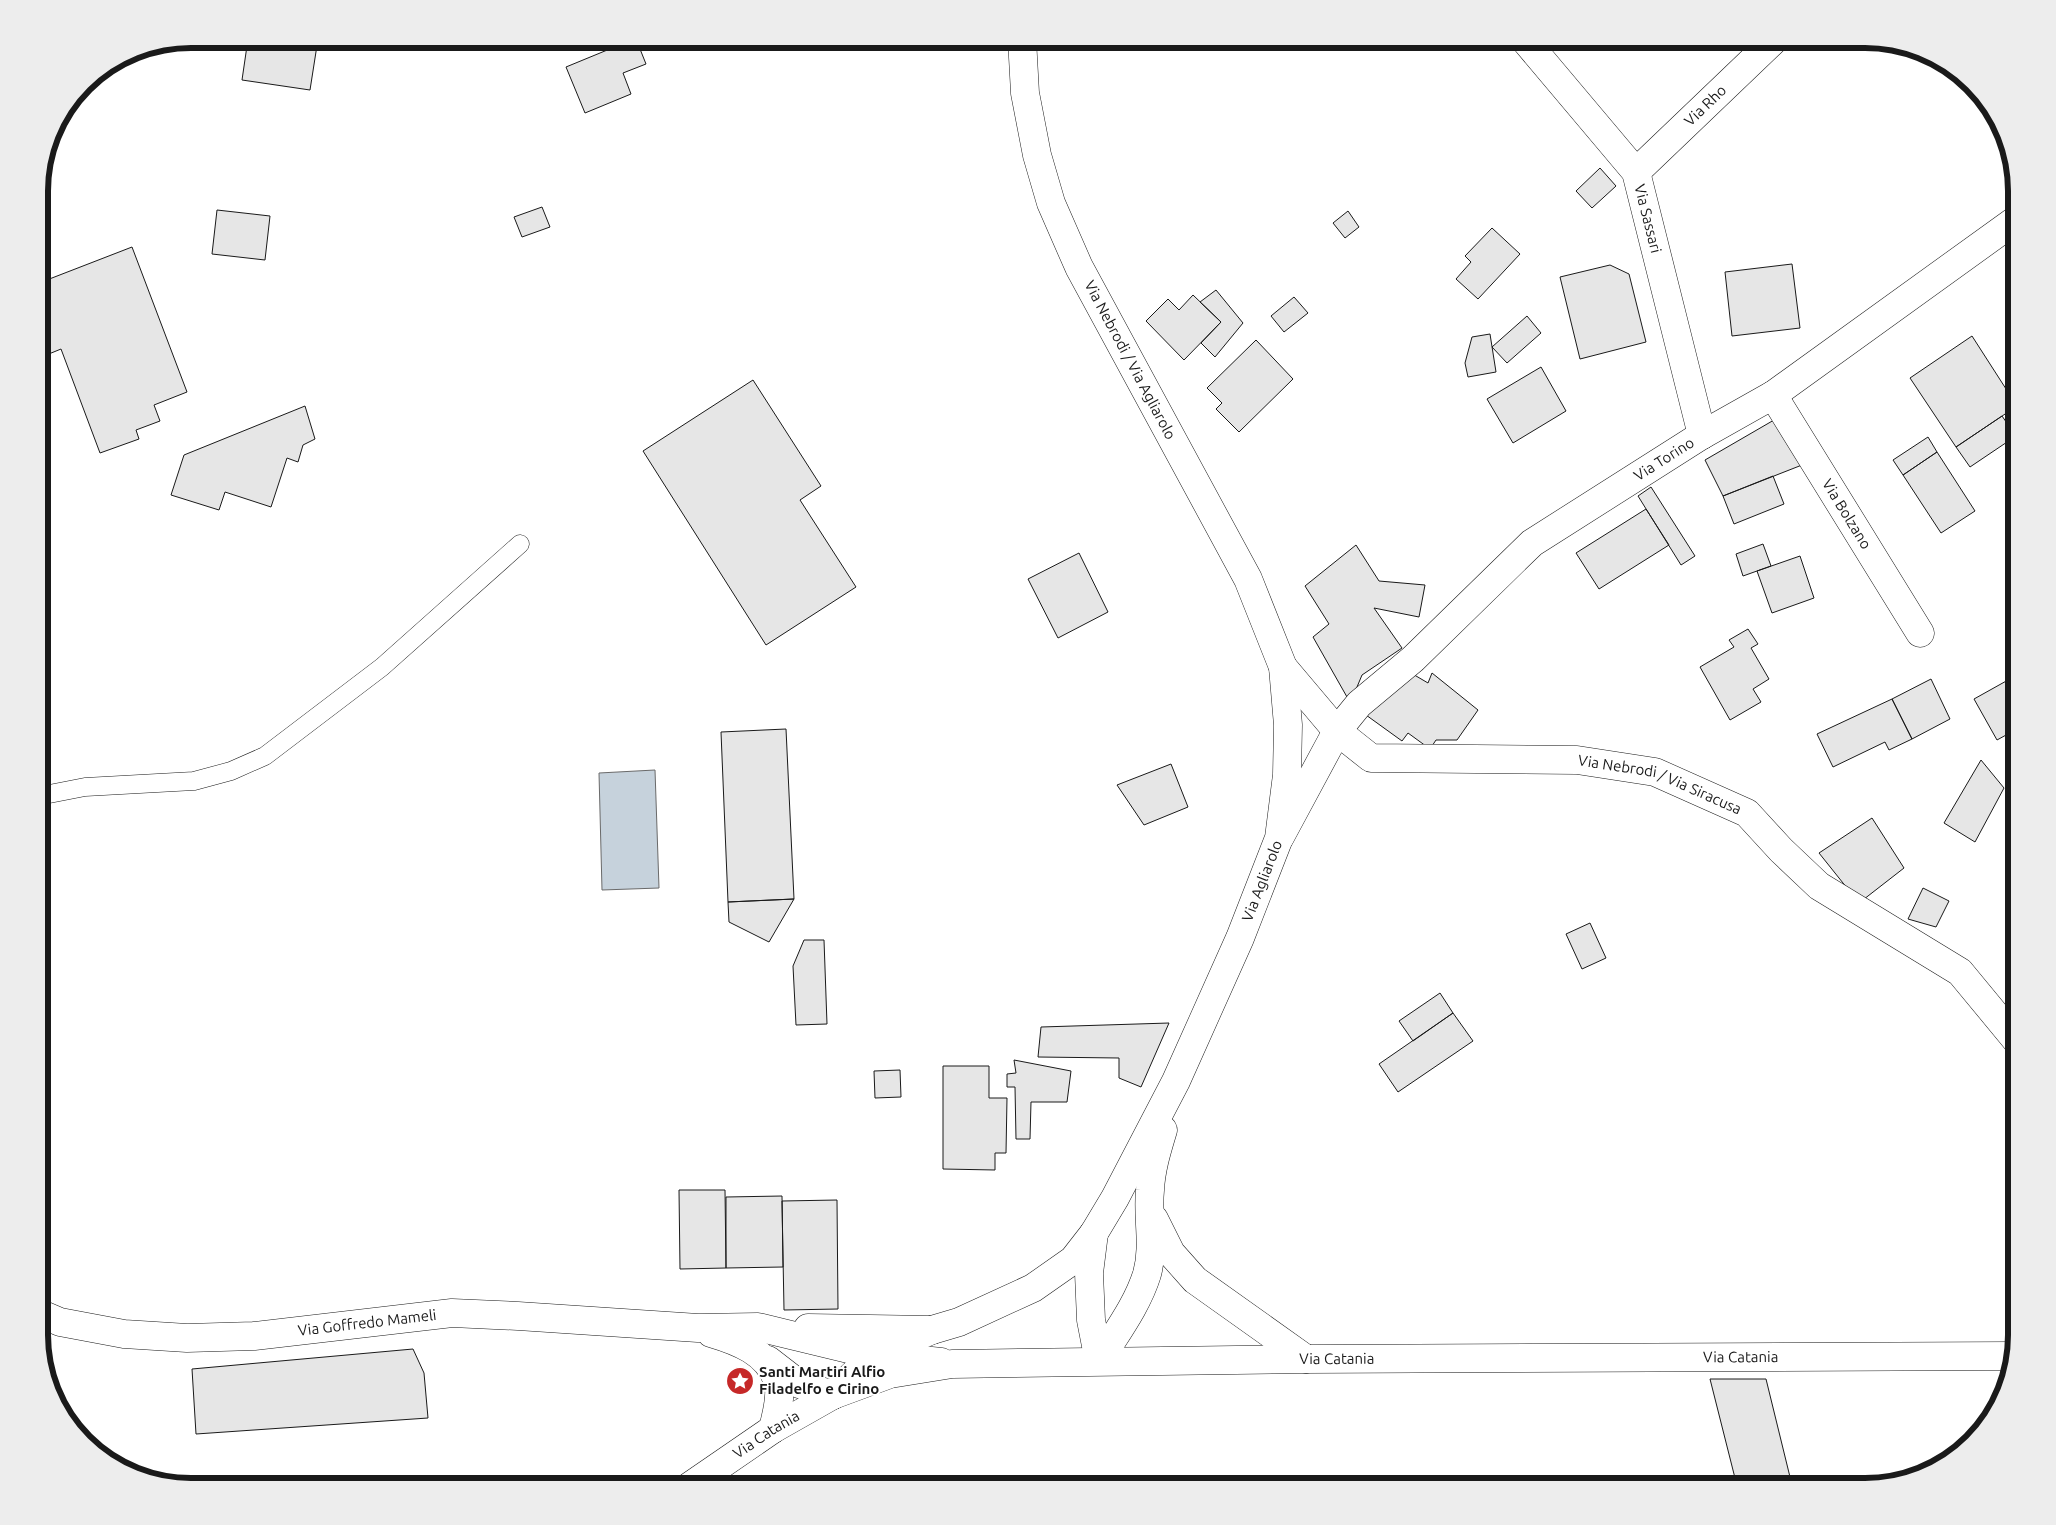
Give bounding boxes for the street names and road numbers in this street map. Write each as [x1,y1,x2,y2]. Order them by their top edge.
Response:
street label: Via Rho [1681,81,1730,129]
street label: Via Sassari [1631,182,1665,255]
street label: Via Nebrodi / Via Agliarolo [1081,277,1180,442]
street label: Via Torino [1630,433,1697,484]
street label: Via Bolzano [1819,476,1875,552]
street label: Via Nebrodi / Via Siracusa [1577,751,1744,817]
street label: Via Agliarolo [1238,838,1285,924]
street label: Via Goffredo Mameli [297,1306,437,1339]
street label: Via Catania [1703,1348,1778,1365]
street label: Via Catania [1299,1350,1374,1367]
street label: Via Catania [730,1407,802,1462]

